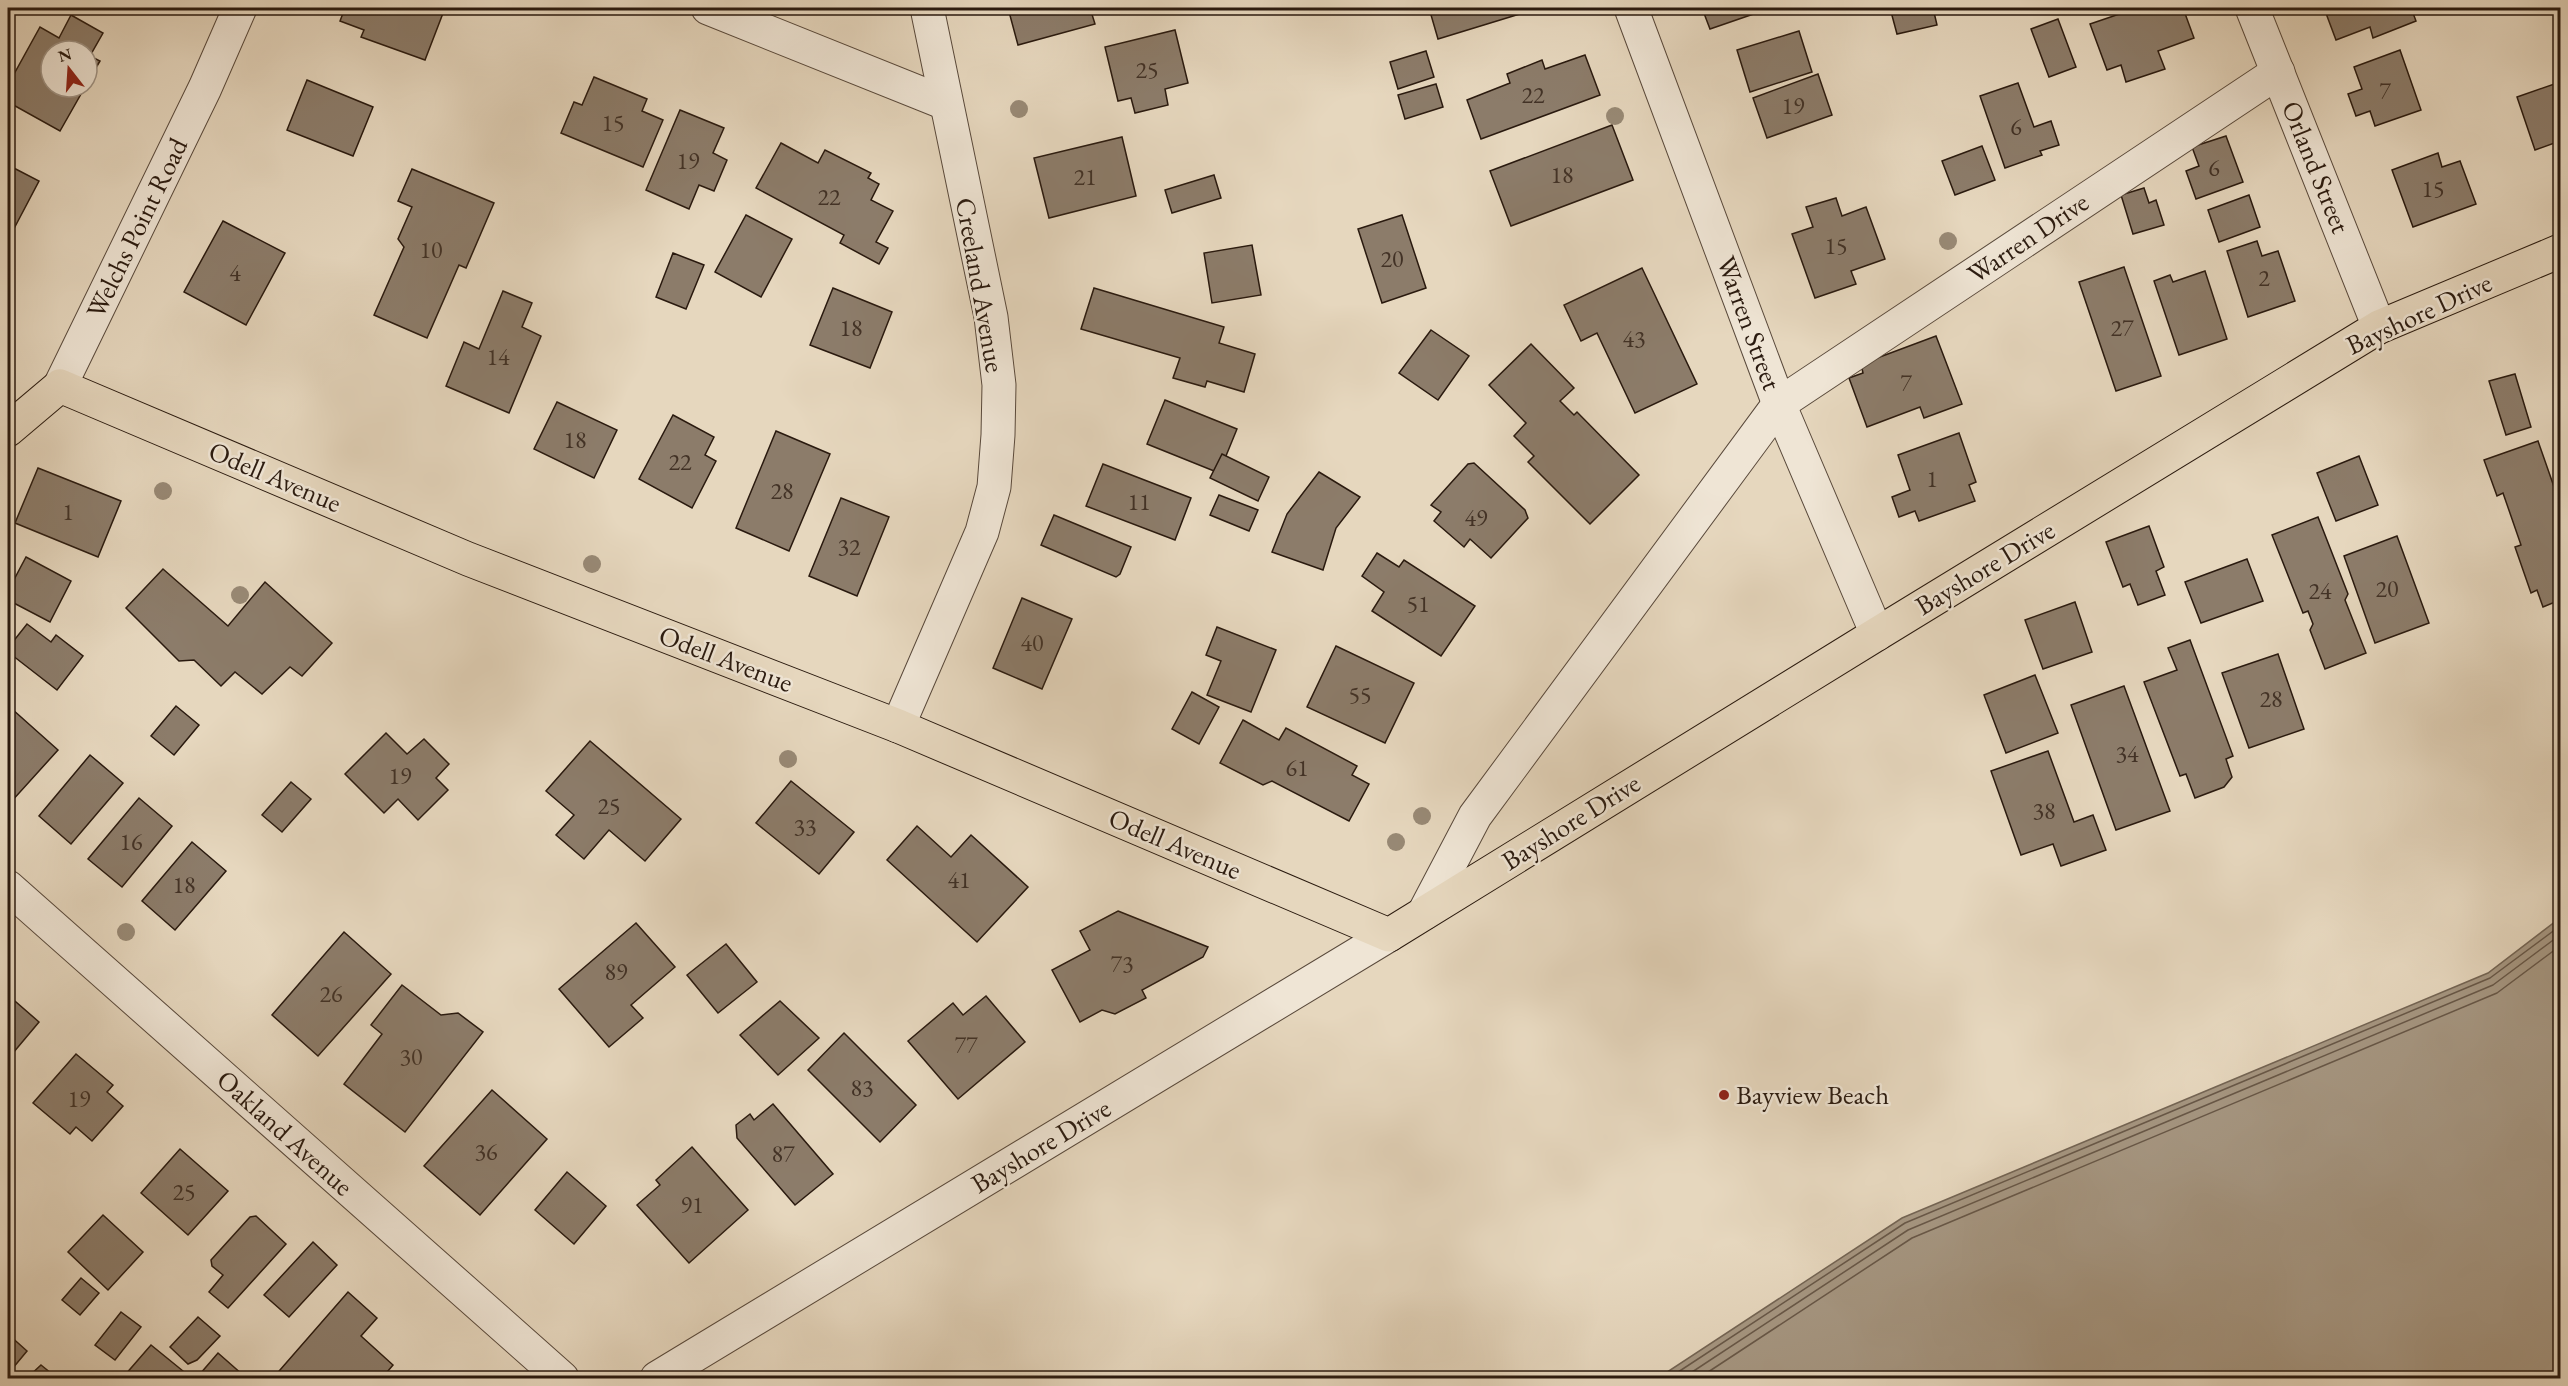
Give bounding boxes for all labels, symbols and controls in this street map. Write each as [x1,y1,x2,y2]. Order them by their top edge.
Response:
north arrow [39,39,99,99]
text: N [55,43,74,67]
house number: 25 [1135,54,1159,85]
house number: 7 [2379,75,2391,106]
house number: 22 [1521,79,1545,110]
house number: 19 [1781,90,1805,121]
street label: Orland Street [2274,96,2359,239]
house number: 15 [601,107,625,138]
house number: 6 [2010,111,2022,142]
street label: Welchs Point Road [78,132,195,324]
house number: 19 [676,145,700,176]
house number: 6 [2208,152,2220,183]
house number: 18 [1550,159,1574,190]
house number: 21 [1073,161,1097,192]
house number: 15 [2421,173,2445,204]
house number: 22 [817,181,841,212]
street label: Warren Drive [1960,184,2095,291]
street label: Creeland Avenue [948,195,1013,375]
house number: 15 [1824,230,1848,261]
house number: 10 [419,234,443,265]
house number: 20 [1380,243,1404,274]
street label: Warren Street [1709,251,1790,395]
house number: 4 [229,257,241,288]
house number: 2 [2258,262,2270,293]
street label: Bayshore Drive [2340,265,2497,363]
house number: 18 [839,312,863,343]
house number: 27 [2110,312,2134,343]
house number: 43 [1622,323,1646,354]
house number: 14 [486,341,510,372]
house number: 7 [1900,367,1912,398]
house number: 18 [563,424,587,455]
street label: Odell Avenue [204,433,347,520]
house number: 22 [668,446,692,477]
house number: 1 [1926,463,1938,494]
house number: 28 [770,475,794,506]
house number: 11 [1127,486,1151,517]
house number: 1 [62,496,74,527]
house number: 49 [1464,502,1488,533]
street label: Bayshore Drive [1909,512,2061,623]
house number: 32 [837,531,861,562]
house number: 20 [2375,573,2399,604]
house number: 24 [2308,575,2332,606]
house number: 51 [1406,588,1430,619]
street label: Odell Avenue [654,617,798,700]
house number: 40 [1020,627,1044,658]
house number: 55 [1348,679,1372,710]
house number: 28 [2259,683,2283,714]
house number: 34 [2115,738,2139,769]
house number: 61 [1285,752,1309,783]
house number: 19 [388,760,412,791]
street label: Bayshore Drive [1495,765,1646,878]
house number: 25 [597,790,621,821]
house number: 38 [2032,795,2056,826]
street label: Odell Avenue [1104,800,1247,887]
house number: 33 [793,811,817,842]
house number: 16 [119,826,143,857]
house number: 41 [947,864,971,895]
house number: 18 [172,869,196,900]
house number: 73 [1110,948,1134,979]
house number: 89 [604,956,628,987]
house number: 26 [319,978,343,1009]
house number: 77 [954,1029,978,1060]
house number: 30 [399,1041,423,1072]
street label: Oakland Avenue [210,1062,361,1203]
house number: 83 [850,1072,874,1103]
place label: Bayview Beach [1736,1077,1889,1112]
house number: 19 [67,1083,91,1114]
marker: Bayview Beach [1717,1088,1731,1102]
street label: Bayshore Drive [965,1090,1117,1201]
house number: 36 [474,1136,498,1167]
house number: 87 [771,1138,795,1169]
house number: 25 [172,1176,196,1207]
house number: 91 [680,1189,704,1220]

